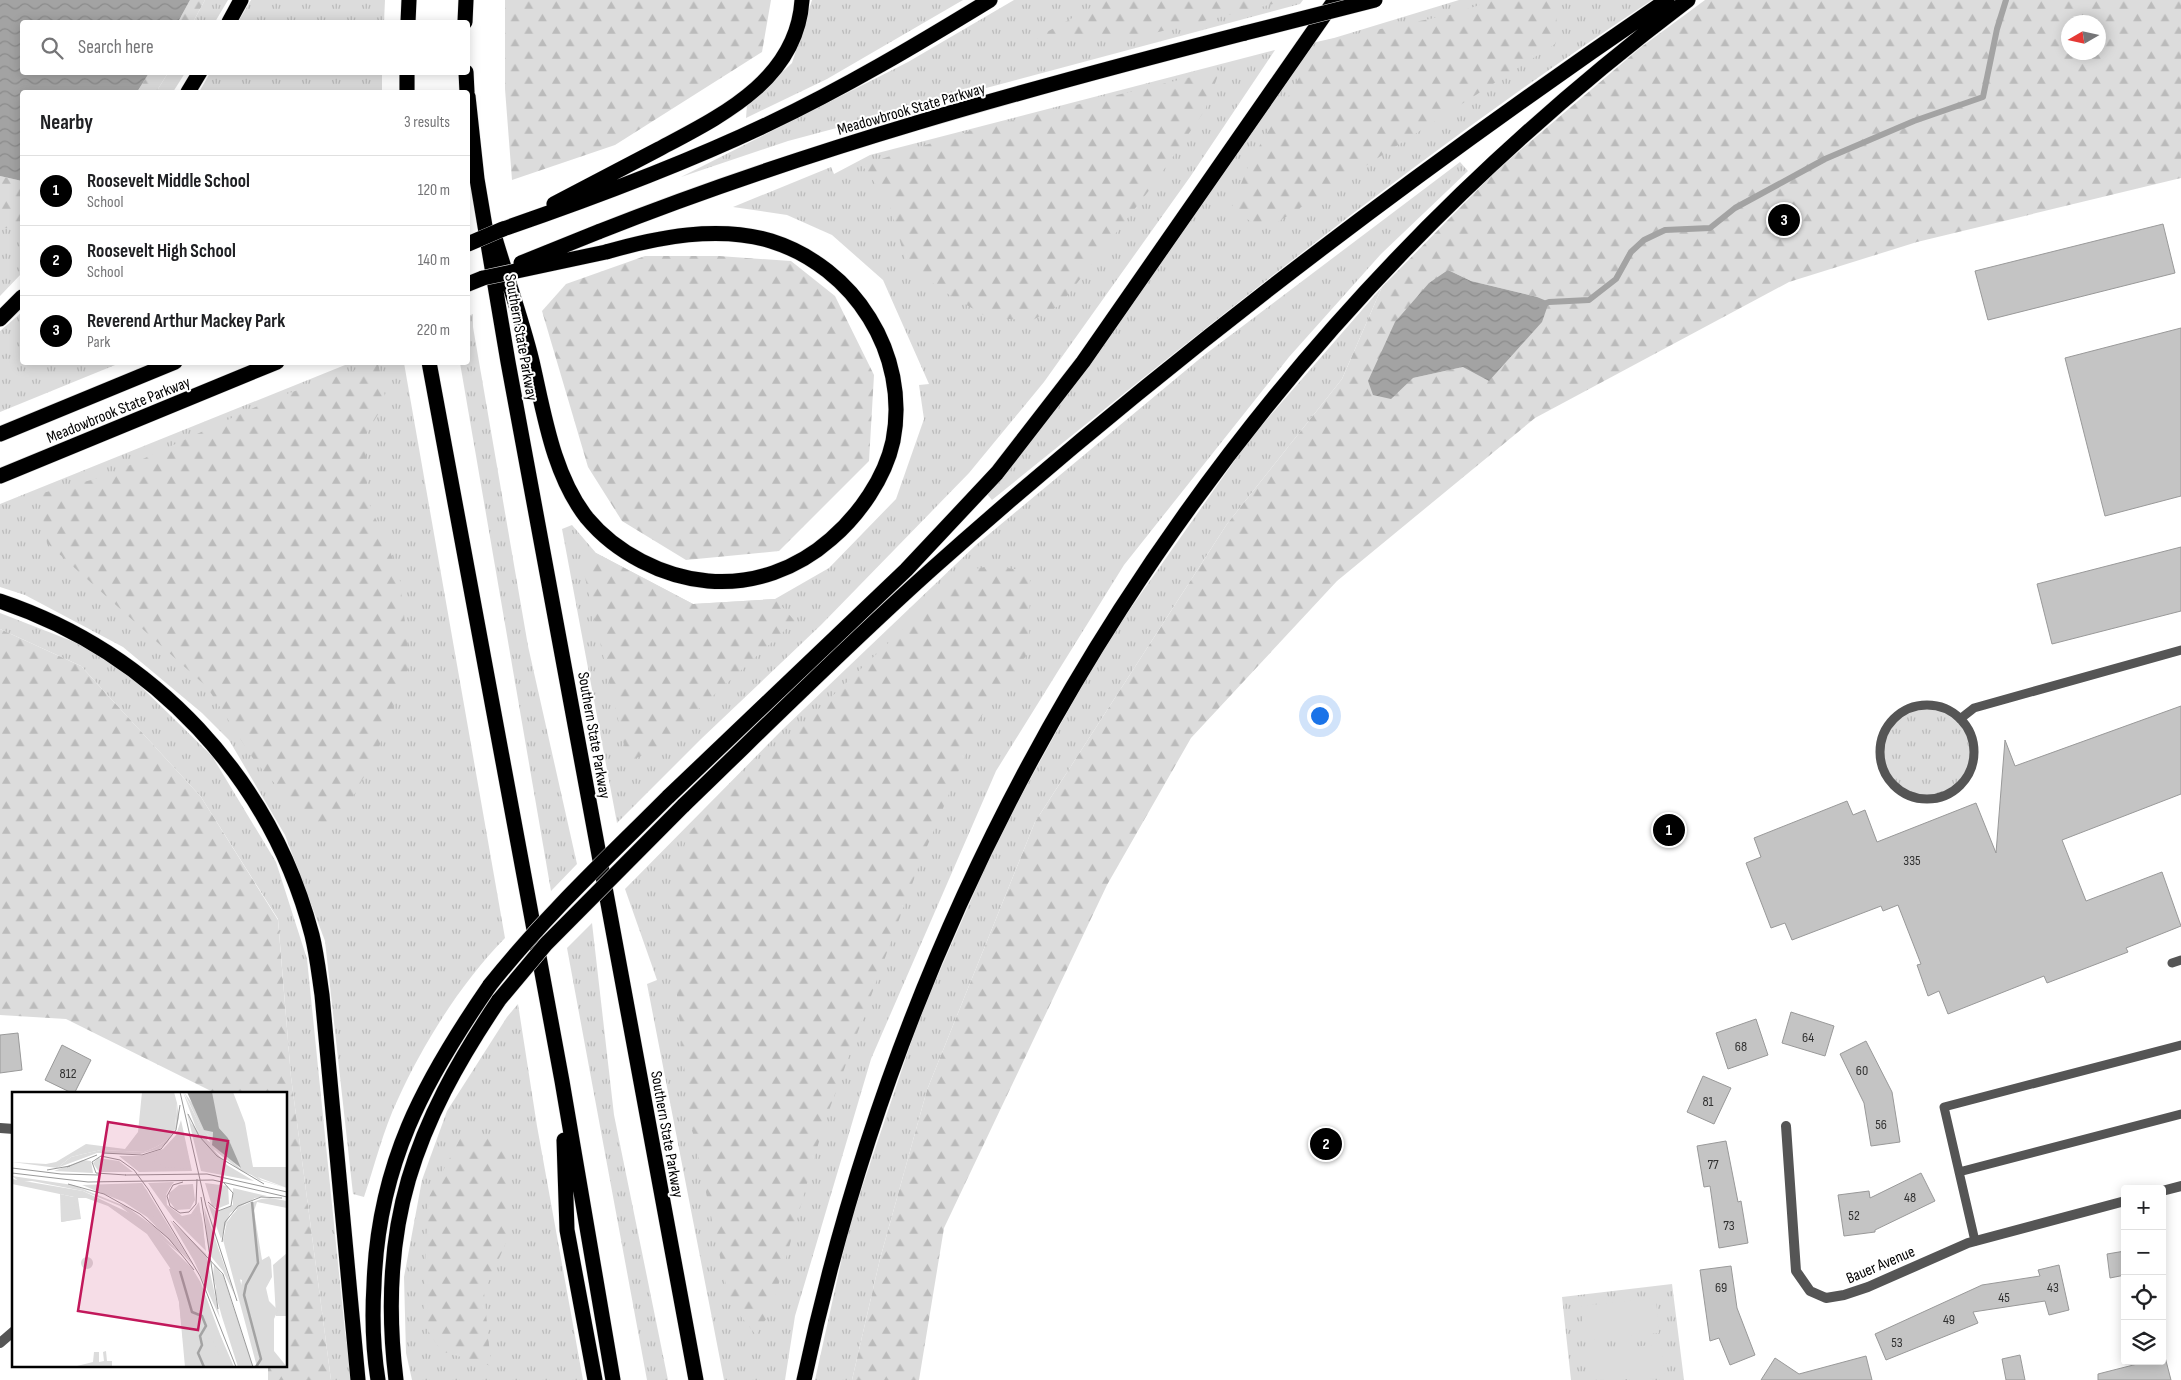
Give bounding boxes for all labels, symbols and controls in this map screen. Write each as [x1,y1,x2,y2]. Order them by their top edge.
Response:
north arrow [2061,15,2106,60]
search box [20,20,470,75]
icon: search [38,34,66,62]
text: Search here [78,36,154,59]
street label: Meadowbrook State Parkway [835,79,988,140]
text: Nearby [40,110,93,135]
text: 3 results [404,113,450,132]
text: Roosevelt Middle School [87,170,250,193]
text: 1 [53,181,59,200]
text: 120 m [418,181,450,200]
text: School [87,193,123,212]
pin: 3 [1768,201,1800,239]
text: Roosevelt High School [87,240,236,263]
text: 2 [52,251,60,270]
text: 140 m [418,251,450,270]
text: School [87,263,123,282]
street label: Southern State Parkway [500,272,541,402]
text: Reverend Arthur Mackey Park [87,310,285,333]
text: 3 [52,321,60,340]
text: 220 m [417,321,450,340]
text: Park [87,333,110,352]
street label: Meadowbrook State Parkway [44,373,193,448]
street label: Southern State Parkway [573,670,614,800]
your location [1307,703,1333,729]
pin: 1 [1653,811,1685,849]
house number: 335 [1903,852,1921,869]
house number: 64 [1802,1029,1814,1046]
house number: 68 [1735,1038,1747,1055]
house number: 60 [1856,1062,1868,1079]
house number: 812 [60,1065,77,1082]
street label: Southern State Parkway [646,1069,687,1199]
inset map [12,1092,288,1368]
house number: 81 [1702,1093,1714,1110]
house number: 56 [1875,1116,1887,1133]
pin: 2 [1310,1125,1342,1163]
house number: 77 [1707,1156,1719,1173]
map controls [2121,1185,2166,1365]
button: + [2121,1185,2166,1230]
house number: 48 [1904,1189,1916,1206]
house number: 52 [1848,1207,1860,1224]
house number: 73 [1723,1217,1735,1234]
button: − [2121,1230,2166,1275]
street label: Bauer Avenue [1843,1242,1918,1288]
button: locate [2121,1275,2166,1320]
house number: 69 [1715,1279,1727,1296]
house number: 43 [2047,1279,2059,1296]
house number: 45 [1998,1289,2010,1306]
house number: 49 [1943,1311,1955,1328]
button: layers [2121,1320,2166,1365]
house number: 53 [1891,1334,1903,1351]

